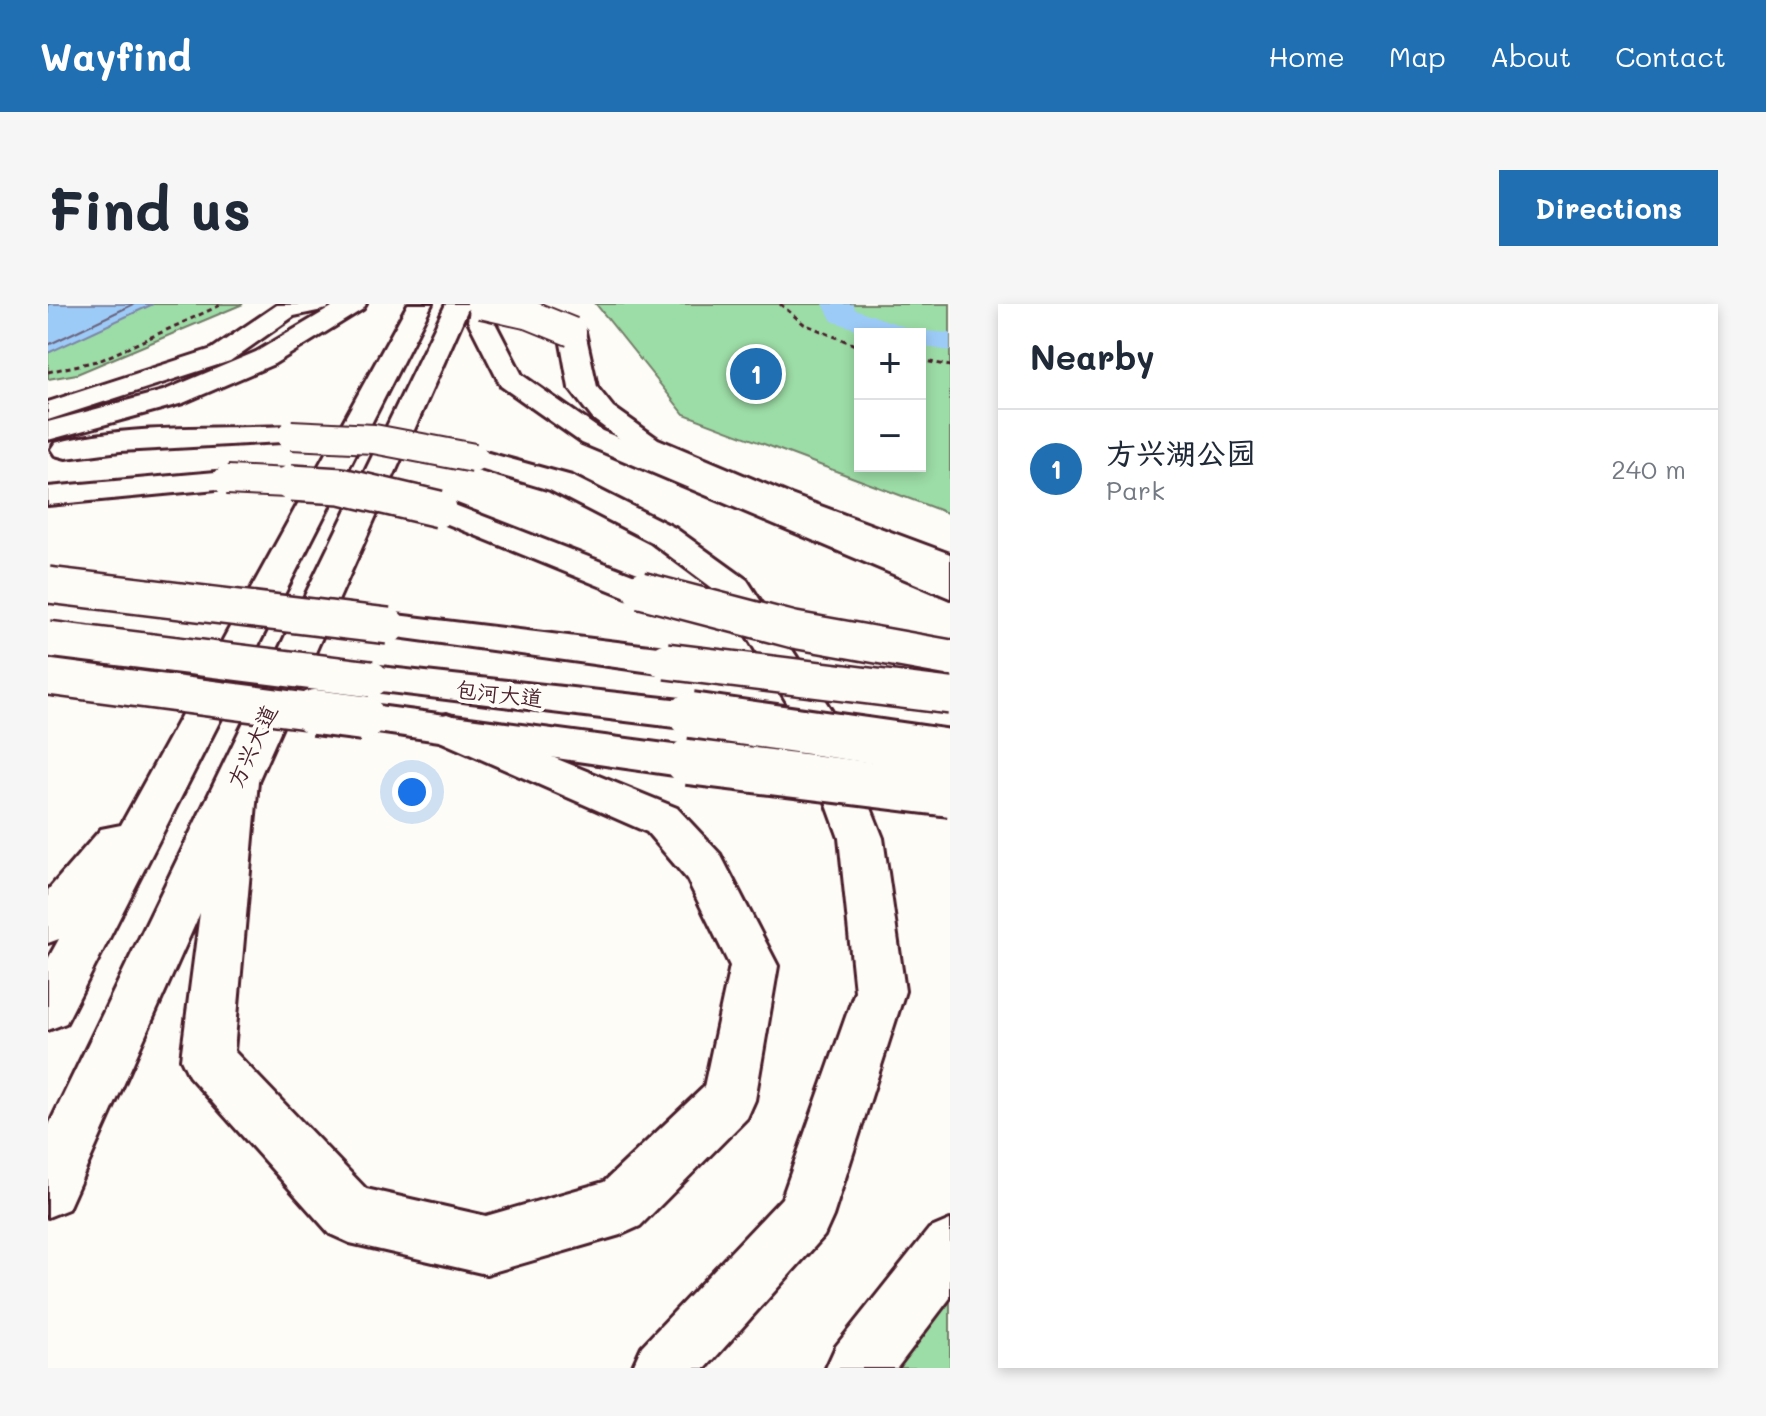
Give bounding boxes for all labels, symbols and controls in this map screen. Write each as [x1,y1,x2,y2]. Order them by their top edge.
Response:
text: Wayfind [40,31,191,81]
text: Home [1269,38,1345,74]
text: Map [1389,38,1446,74]
text: About [1490,38,1571,74]
text: Contact [1615,38,1726,74]
button: Directions [1499,170,1718,246]
text: Find us [48,172,251,245]
map controls [854,328,926,472]
button: + [854,328,926,400]
text: Nearby [1030,334,1155,379]
pin: 1 [730,344,782,404]
button: − [854,400,926,472]
text: 方兴湖公园 [1106,432,1256,472]
text: 1 [1050,452,1062,486]
text: 240 m [1611,452,1686,486]
text: Park [1106,473,1165,507]
street label: 包河大道 [454,674,544,713]
street label: 方兴大道 [220,700,283,792]
your location [392,772,432,812]

